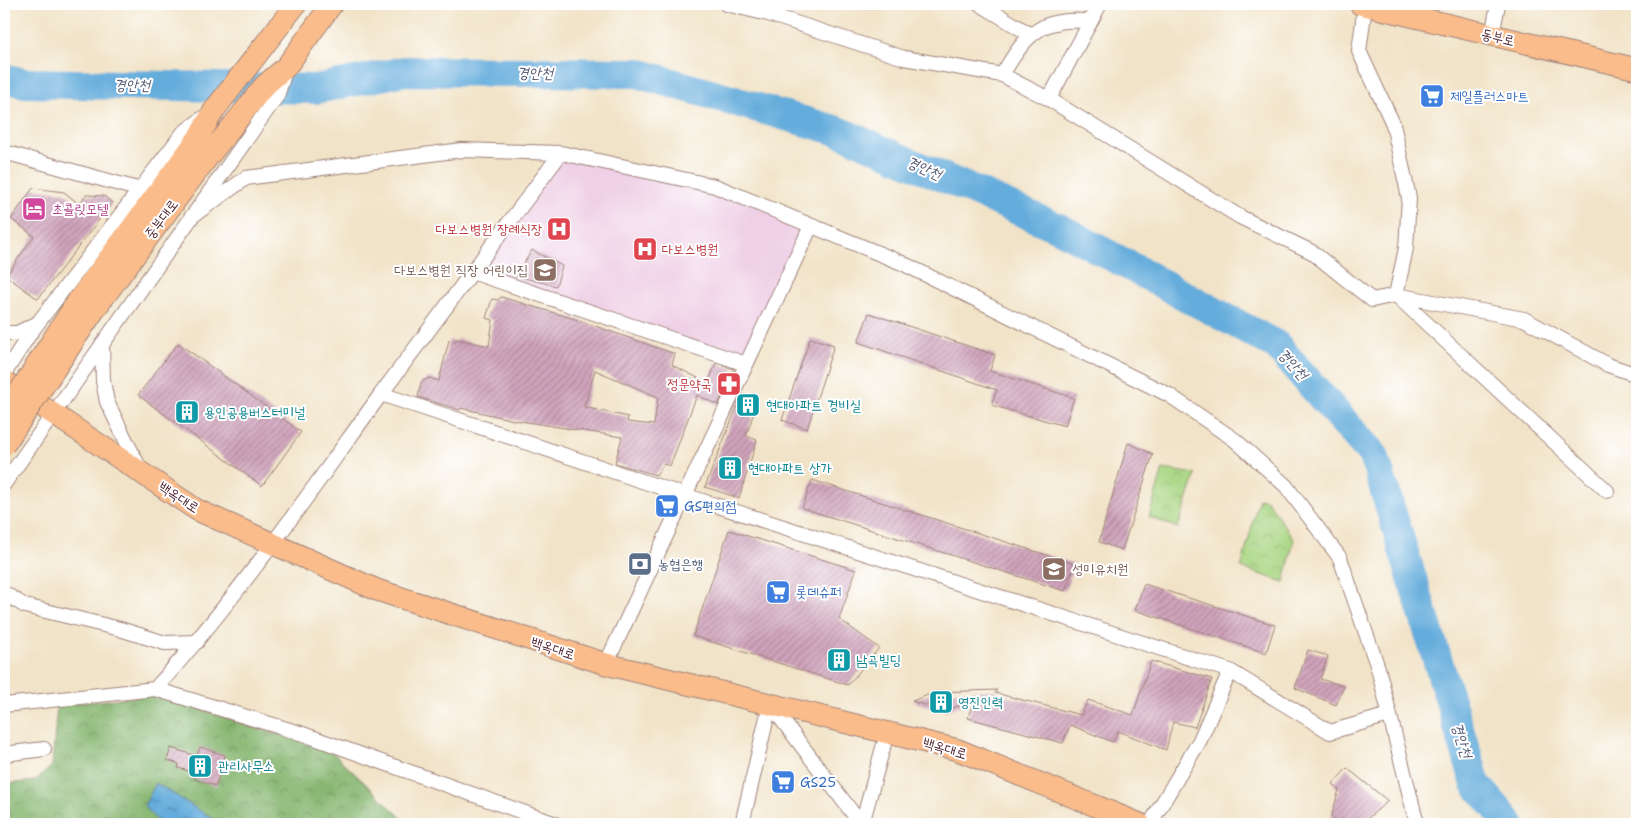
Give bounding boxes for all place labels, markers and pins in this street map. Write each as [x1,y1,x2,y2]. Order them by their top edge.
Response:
supermarket icon: 제일플러스마트 [1419,83,1445,109]
place label: 제일플러스마트 [1450,87,1529,105]
hotel icon: 초콜릿모텔 [21,196,47,222]
place label: 초콜릿모텔 [52,200,109,218]
hospital icon: 다보스병원 장례식장 [546,216,572,242]
place label: 다보스병원 장례식장 [436,220,543,238]
hospital icon: 다보스병원 [632,236,658,262]
place label: 다보스병원 [662,240,718,258]
school or university icon: 다보스병원 직장 어린이집 [532,257,558,283]
place label: 다보스병원 직장 어린이집 [395,261,528,279]
pharmacy icon: 정문약국 [716,371,742,397]
place label: 정문약국 [667,375,712,393]
building icon: 현대아파트 경비실 [735,392,761,418]
place label: 현대아파트 경비실 [766,396,861,414]
building icon: 용인공용버스터미널 [174,399,200,425]
place label: 용인공용버스터미널 [204,403,305,421]
building icon: 현대아파트 상가 [717,455,743,481]
place label: 현대아파트 상가 [748,459,832,477]
supermarket icon: GS편의점 [654,493,680,519]
place label: GS편의점 [684,497,736,515]
bank icon: 농협은행 [627,551,653,577]
place label: 농협은행 [658,555,703,573]
school or university icon: 성미유치원 [1041,556,1067,582]
place label: 성미유치원 [1072,560,1128,578]
supermarket icon: 롯데슈퍼 [765,579,791,605]
place label: 롯데슈퍼 [796,583,841,601]
building icon: 남곡빌딩 [826,647,852,673]
place label: 남곡빌딩 [856,651,901,669]
building icon: 영진인력 [928,689,954,715]
place label: 영진인력 [958,693,1003,711]
building icon: 관리사무소 [187,753,213,779]
place label: 관리사무소 [218,757,274,775]
supermarket icon: GS25 [770,769,796,795]
place label: GS25 [800,773,836,791]

